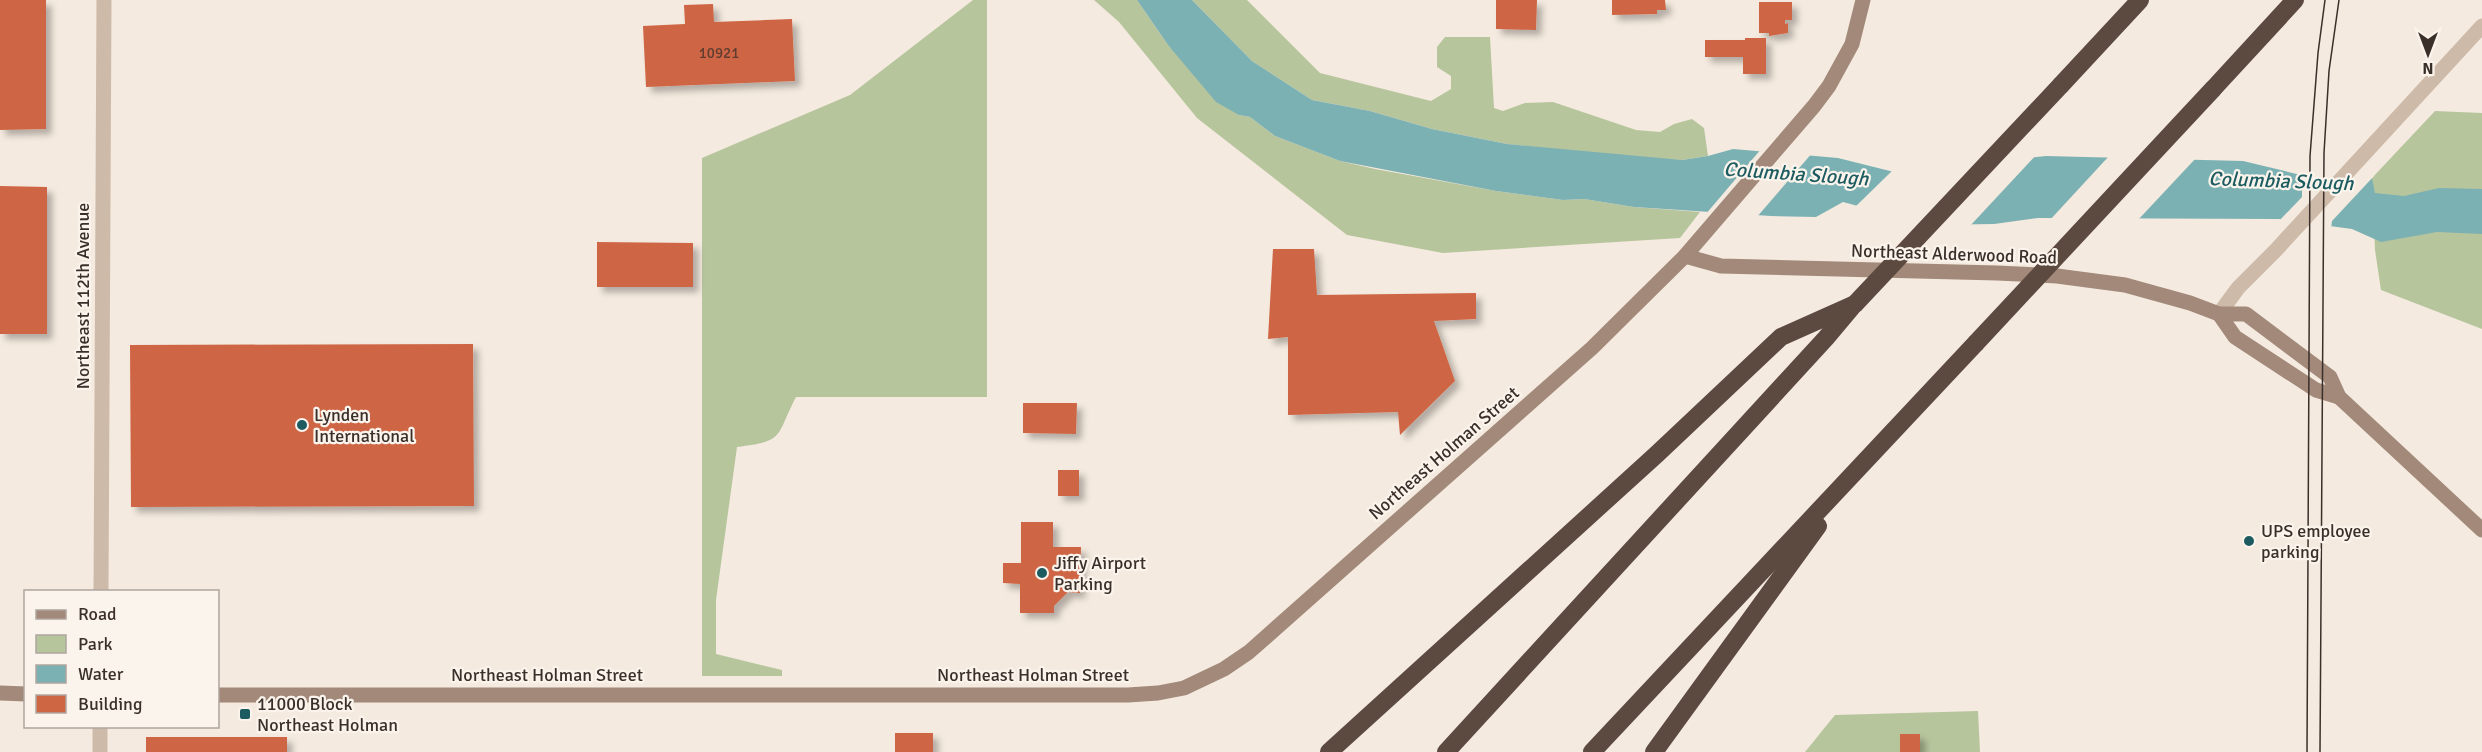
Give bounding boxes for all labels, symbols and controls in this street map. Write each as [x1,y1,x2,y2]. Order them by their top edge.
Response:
north arrow [2398,24,2458,84]
house number: 10921 [699,44,739,62]
text: N [2422,58,2434,78]
water label: Columbia Slough [1723,156,1870,192]
water label: Columbia Slough [2208,166,2355,196]
street label: Northeast 112th Avenue [72,203,94,389]
street label: Northeast Alderwood Road [1851,239,2057,269]
street label: Northeast Holman Street [1364,382,1524,524]
place label: Lynden International [314,404,415,447]
marker: Lynden International [295,418,309,432]
place label: UPS employee parking [2261,520,2371,563]
marker: UPS employee parking [2242,534,2256,548]
place label: Jiffy Airport Parking [1054,552,1146,595]
marker: Jiffy Airport Parking [1035,566,1049,580]
legend [24,590,219,728]
text: Road [78,603,117,625]
text: Park [78,633,113,655]
text: Water [78,663,124,685]
street label: Northeast Holman Street [451,664,643,686]
street label: Northeast Holman Street [937,664,1129,686]
text: Building [78,693,142,715]
place label: 11000 Block Northeast Holman [257,693,398,736]
marker: 11000 Block Northeast Holman [238,707,252,721]

